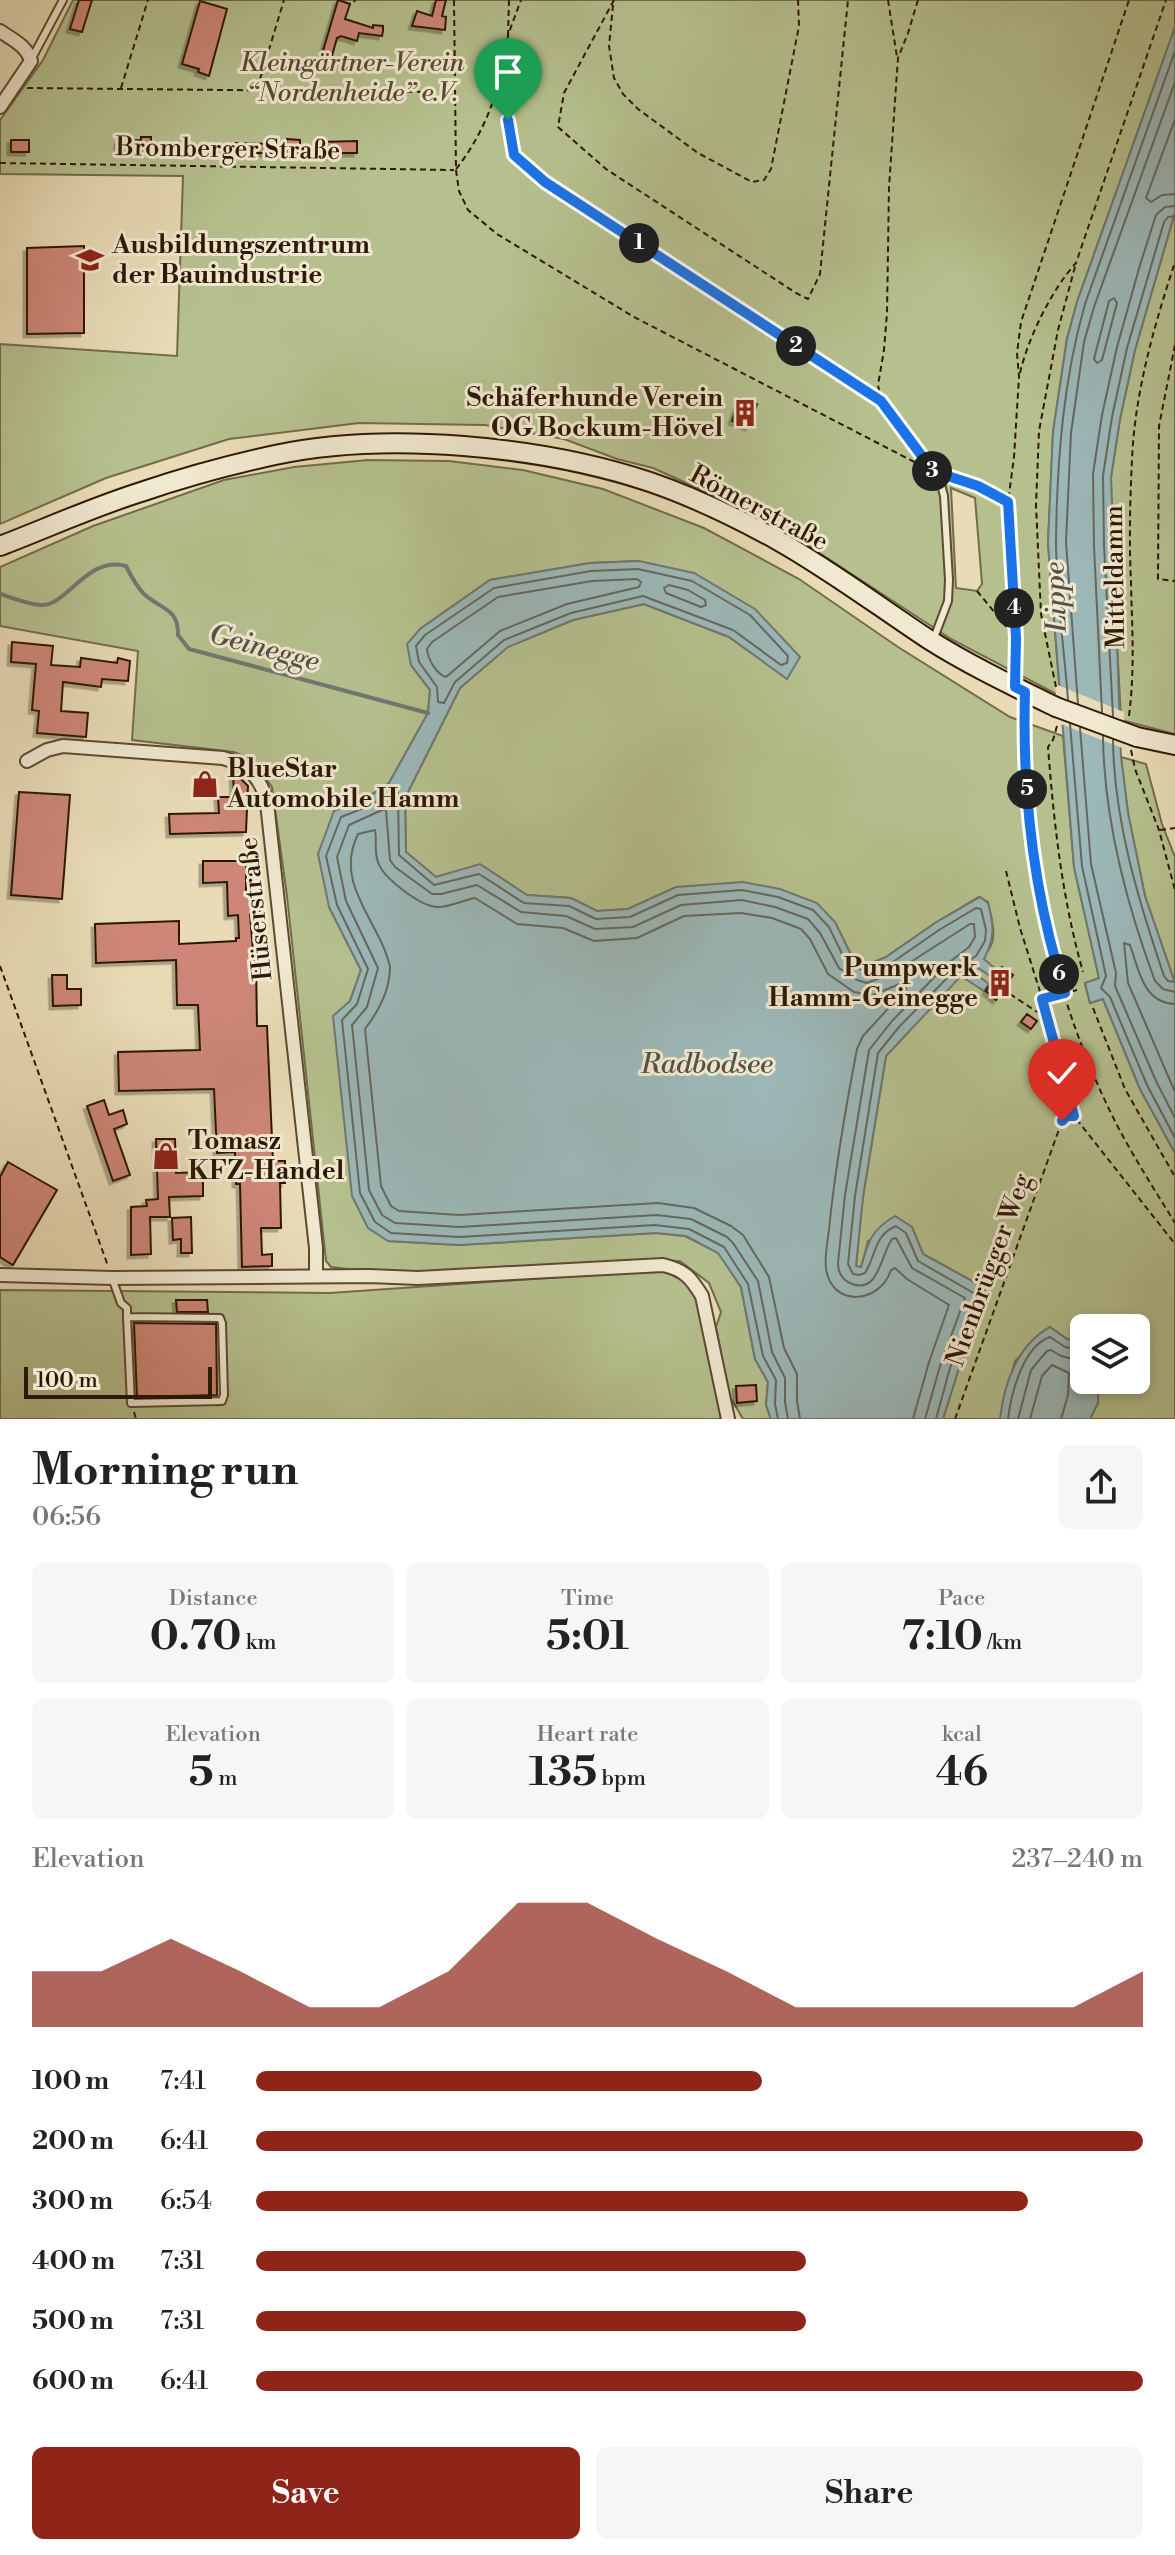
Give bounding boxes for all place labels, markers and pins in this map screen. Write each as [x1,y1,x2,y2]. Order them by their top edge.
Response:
pin [474,38,542,120]
pin: 1 [619,223,659,263]
place label: Ausbildungszentrum der Bauindustrie [111,229,370,291]
school or university icon: Ausbildungszentrum der Bauindustrie [75,245,105,275]
pin: 2 [776,326,816,366]
place label: Schäferhunde Verein OG Bockum-Hövel [466,382,723,444]
building icon: Schäferhunde Verein OG Bockum-Hövel [730,398,760,428]
pin: 3 [912,451,952,491]
pin: 4 [994,588,1034,628]
place label: BlueStar Automobile Hamm [226,753,460,815]
shop icon: BlueStar Automobile Hamm [190,769,220,799]
pin: 5 [1007,769,1047,809]
place label: Pumpwerk Hamm-Geinegge [768,952,979,1014]
pin: 6 [1039,954,1079,994]
building icon: Pumpwerk Hamm-Geinegge [985,968,1015,998]
pin [1028,1039,1096,1121]
place label: Tomasz KFZ-Handel [188,1125,345,1187]
shop icon: Tomasz KFZ-Handel [151,1141,181,1171]

